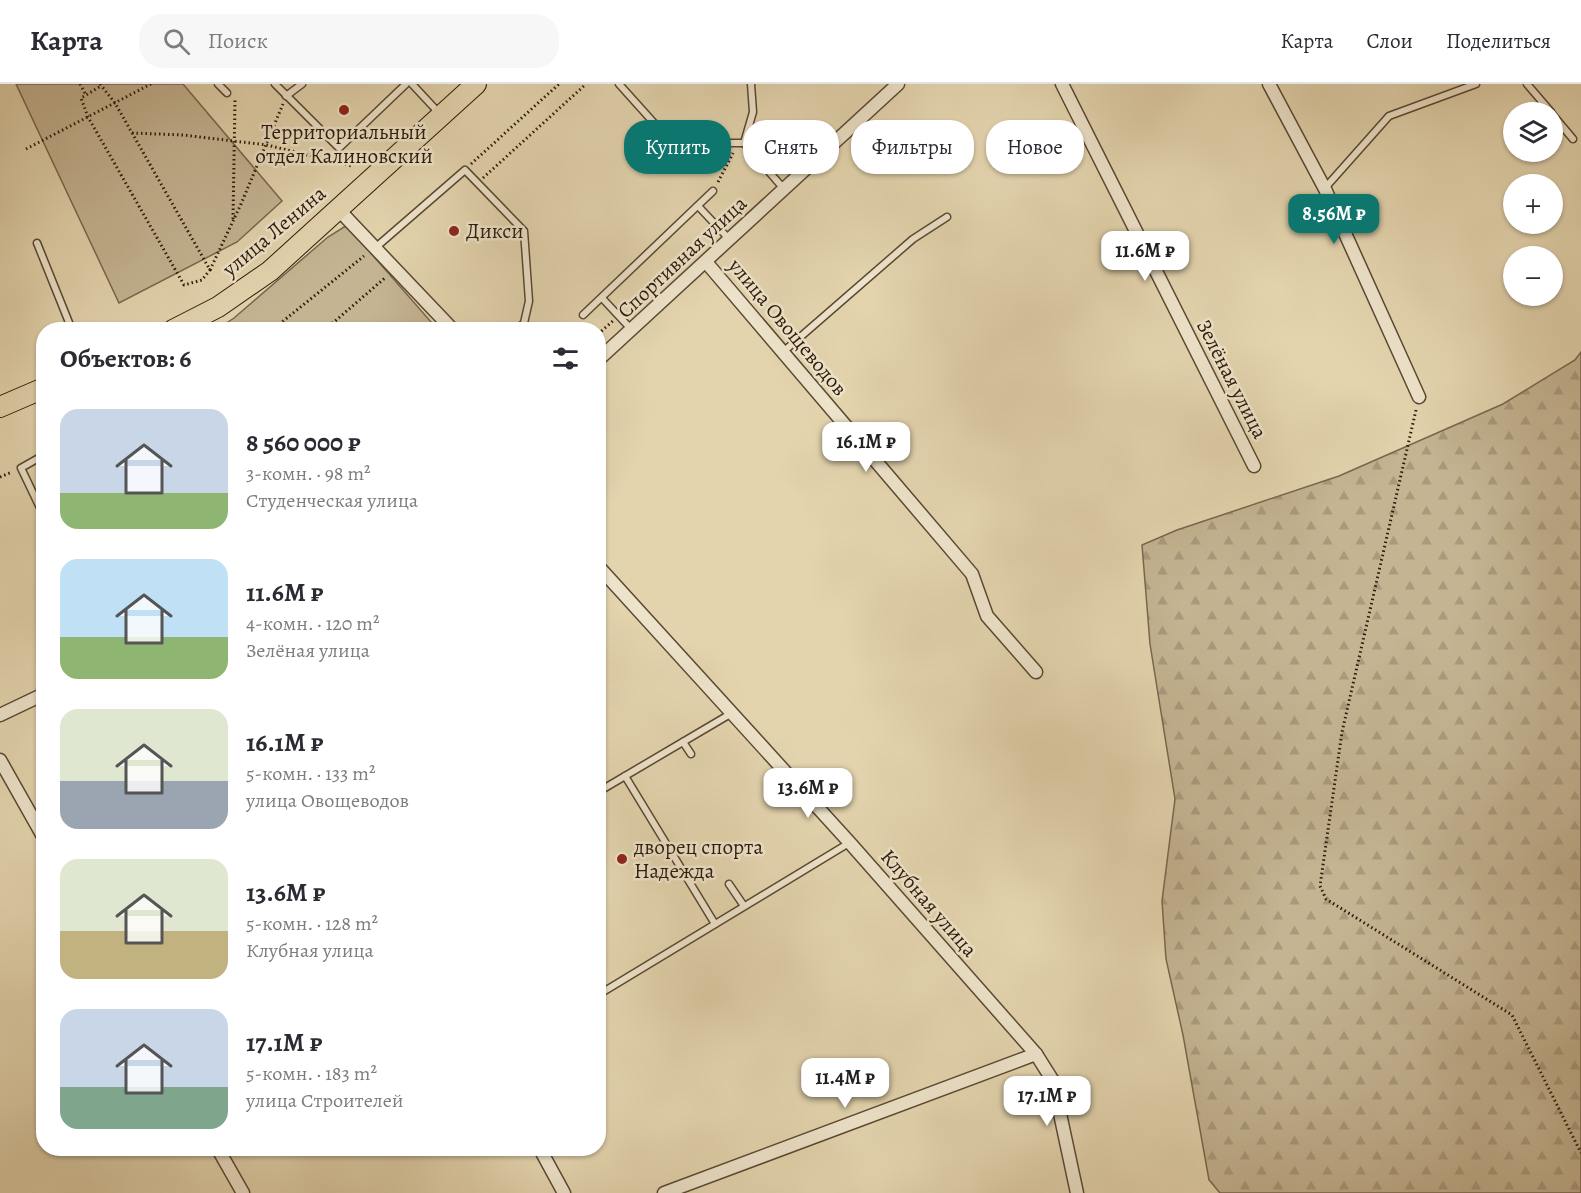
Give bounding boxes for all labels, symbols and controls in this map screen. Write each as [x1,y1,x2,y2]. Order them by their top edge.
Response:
search box [139,14,559,68]
text: Карта [30,22,103,60]
icon: search [160,25,193,58]
text: Поиск [208,26,268,56]
text: Карта [1280,27,1333,55]
text: Слои [1366,27,1413,55]
text: Поделиться [1446,27,1551,55]
map controls [1503,102,1563,306]
button: layers [1503,102,1563,162]
marker: Территориальный отдел Калиновский [337,103,351,117]
place label: Территориальный отдел Калиновский [255,118,433,170]
chip: Купить [624,120,731,174]
chip: Снять [743,120,839,174]
chip: Фильтры [851,120,974,174]
chip: Новое [986,120,1084,174]
button: + [1503,174,1563,234]
street label: улица Ленина [216,179,332,283]
street label: Спортивная улица [611,189,753,324]
pin: 8.56M ₽ [1279,194,1389,245]
text: 8.56M ₽ [1302,200,1366,227]
place label: Дикси [466,217,524,245]
marker: Дикси [447,224,461,238]
pin: 11.6M ₽ [1090,231,1200,282]
text: 11.6M ₽ [1115,237,1175,264]
button: − [1503,246,1563,306]
street label: улица Овощеводов [722,252,854,402]
street label: Зелёная улица [1190,315,1274,444]
text: Объектов: 6 [60,341,191,376]
icon: filters [549,342,582,375]
pin: 16.1M ₽ [811,422,921,473]
text: 8 560 000 ₽ [246,425,361,460]
text: 16.1M ₽ [836,428,896,455]
icon: home [108,433,180,505]
text: 3-комн. · 98 m² [246,460,371,487]
text: Студенческая улица [246,487,418,514]
text: 11.6M ₽ [246,575,324,610]
icon: home [108,583,180,655]
text: 4-комн. · 120 m² [246,610,380,637]
text: Зелёная улица [246,637,370,664]
text: 16.1M ₽ [246,725,324,760]
icon: home [108,733,180,805]
text: 5-комн. · 133 m² [246,760,376,787]
pin: 13.6M ₽ [753,768,863,819]
text: 13.6M ₽ [777,774,839,801]
text: улица Овощеводов [246,787,409,814]
place label: дворец спорта Надежда [633,833,763,885]
street label: Клубная улица [874,843,984,963]
marker: дворец спорта Надежда [615,852,629,866]
text: 13.6M ₽ [246,875,325,910]
icon: home [108,883,180,955]
text: 5-комн. · 128 m² [246,910,378,937]
text: Клубная улица [246,937,374,964]
text: 17.1M ₽ [246,1025,322,1060]
icon: home [108,1033,180,1105]
pin: 11.4M ₽ [790,1058,900,1109]
text: 5-комн. · 183 m² [246,1060,377,1087]
text: 11.4M ₽ [815,1064,875,1091]
pin: 17.1M ₽ [992,1076,1102,1127]
text: 17.1M ₽ [1018,1082,1076,1109]
text: улица Строителей [246,1087,404,1114]

